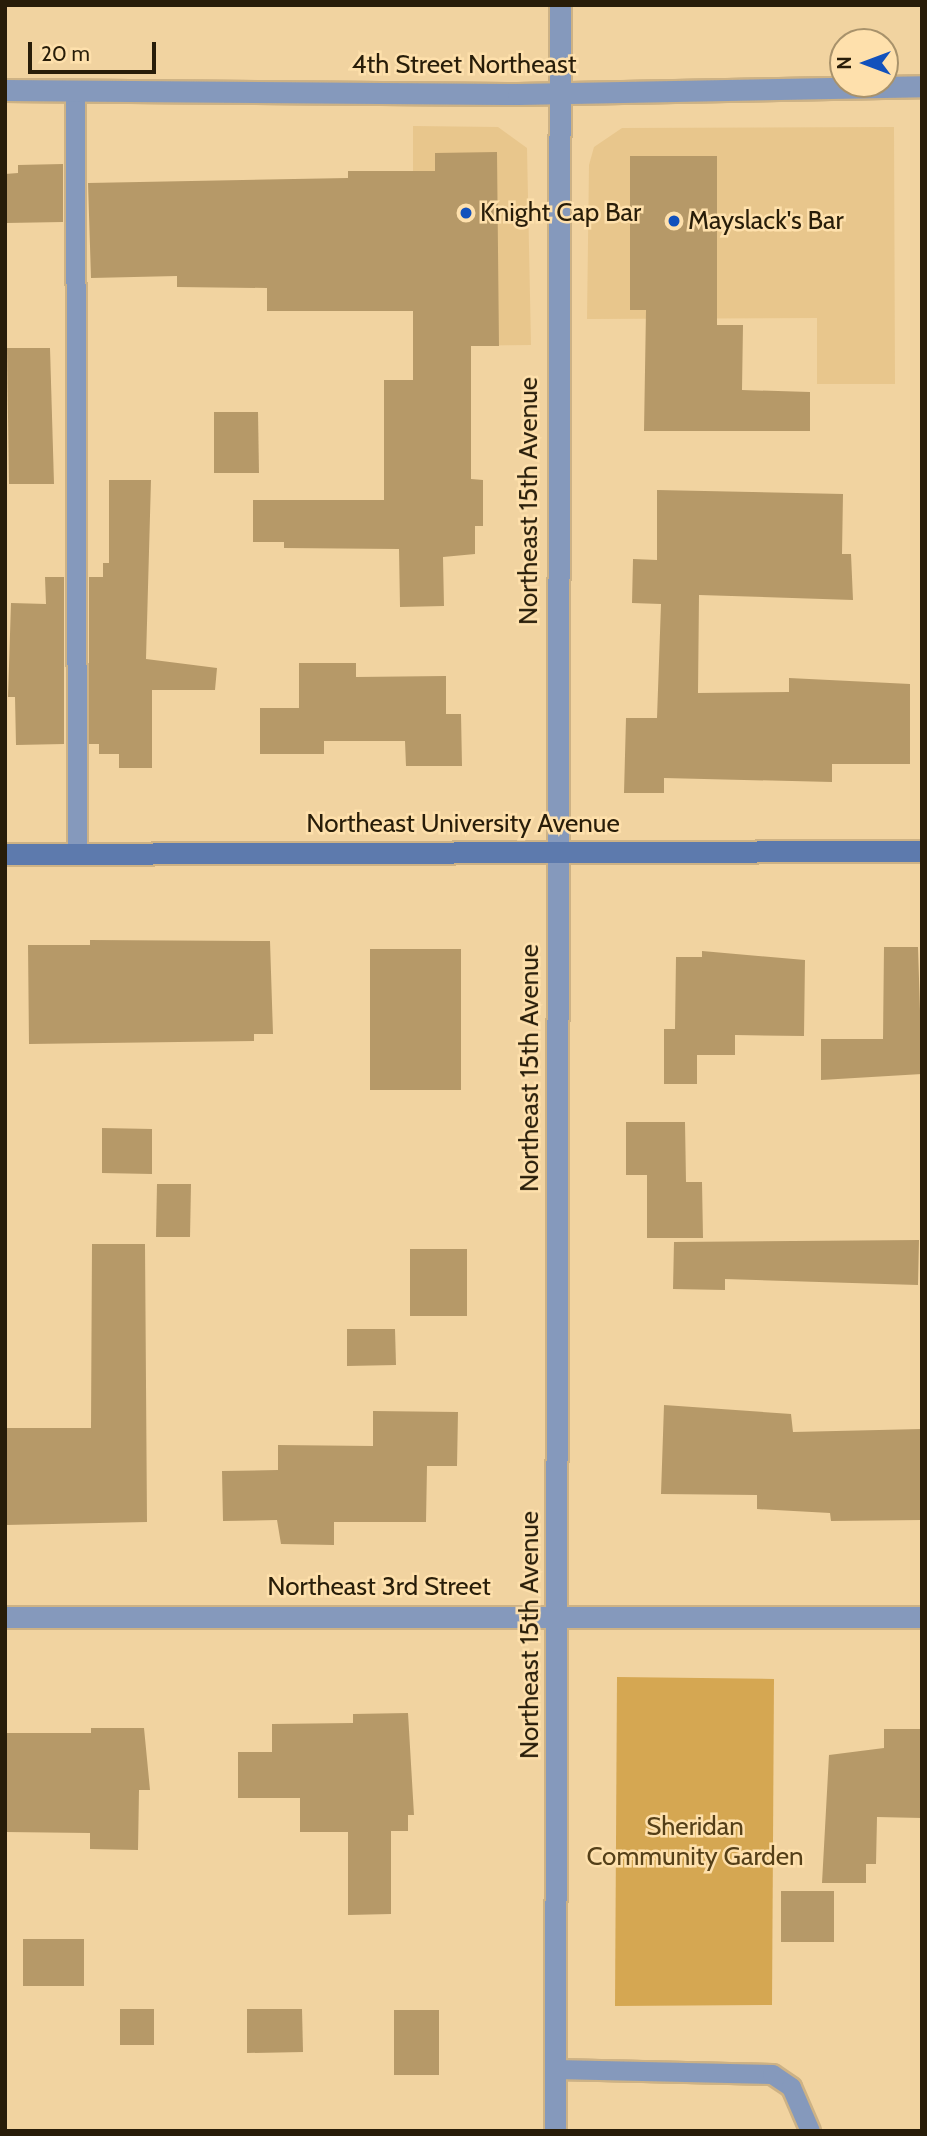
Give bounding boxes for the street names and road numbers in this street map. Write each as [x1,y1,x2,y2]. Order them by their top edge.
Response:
street label: 4th Street Northeast [351,49,577,81]
street label: Northeast 15th Avenue [513,377,545,625]
street label: Northeast University Avenue [306,808,620,840]
street label: Northeast 15th Avenue [514,944,546,1192]
street label: Northeast 15th Avenue [514,1511,546,1759]
street label: Northeast 3rd Street [267,1571,491,1603]

